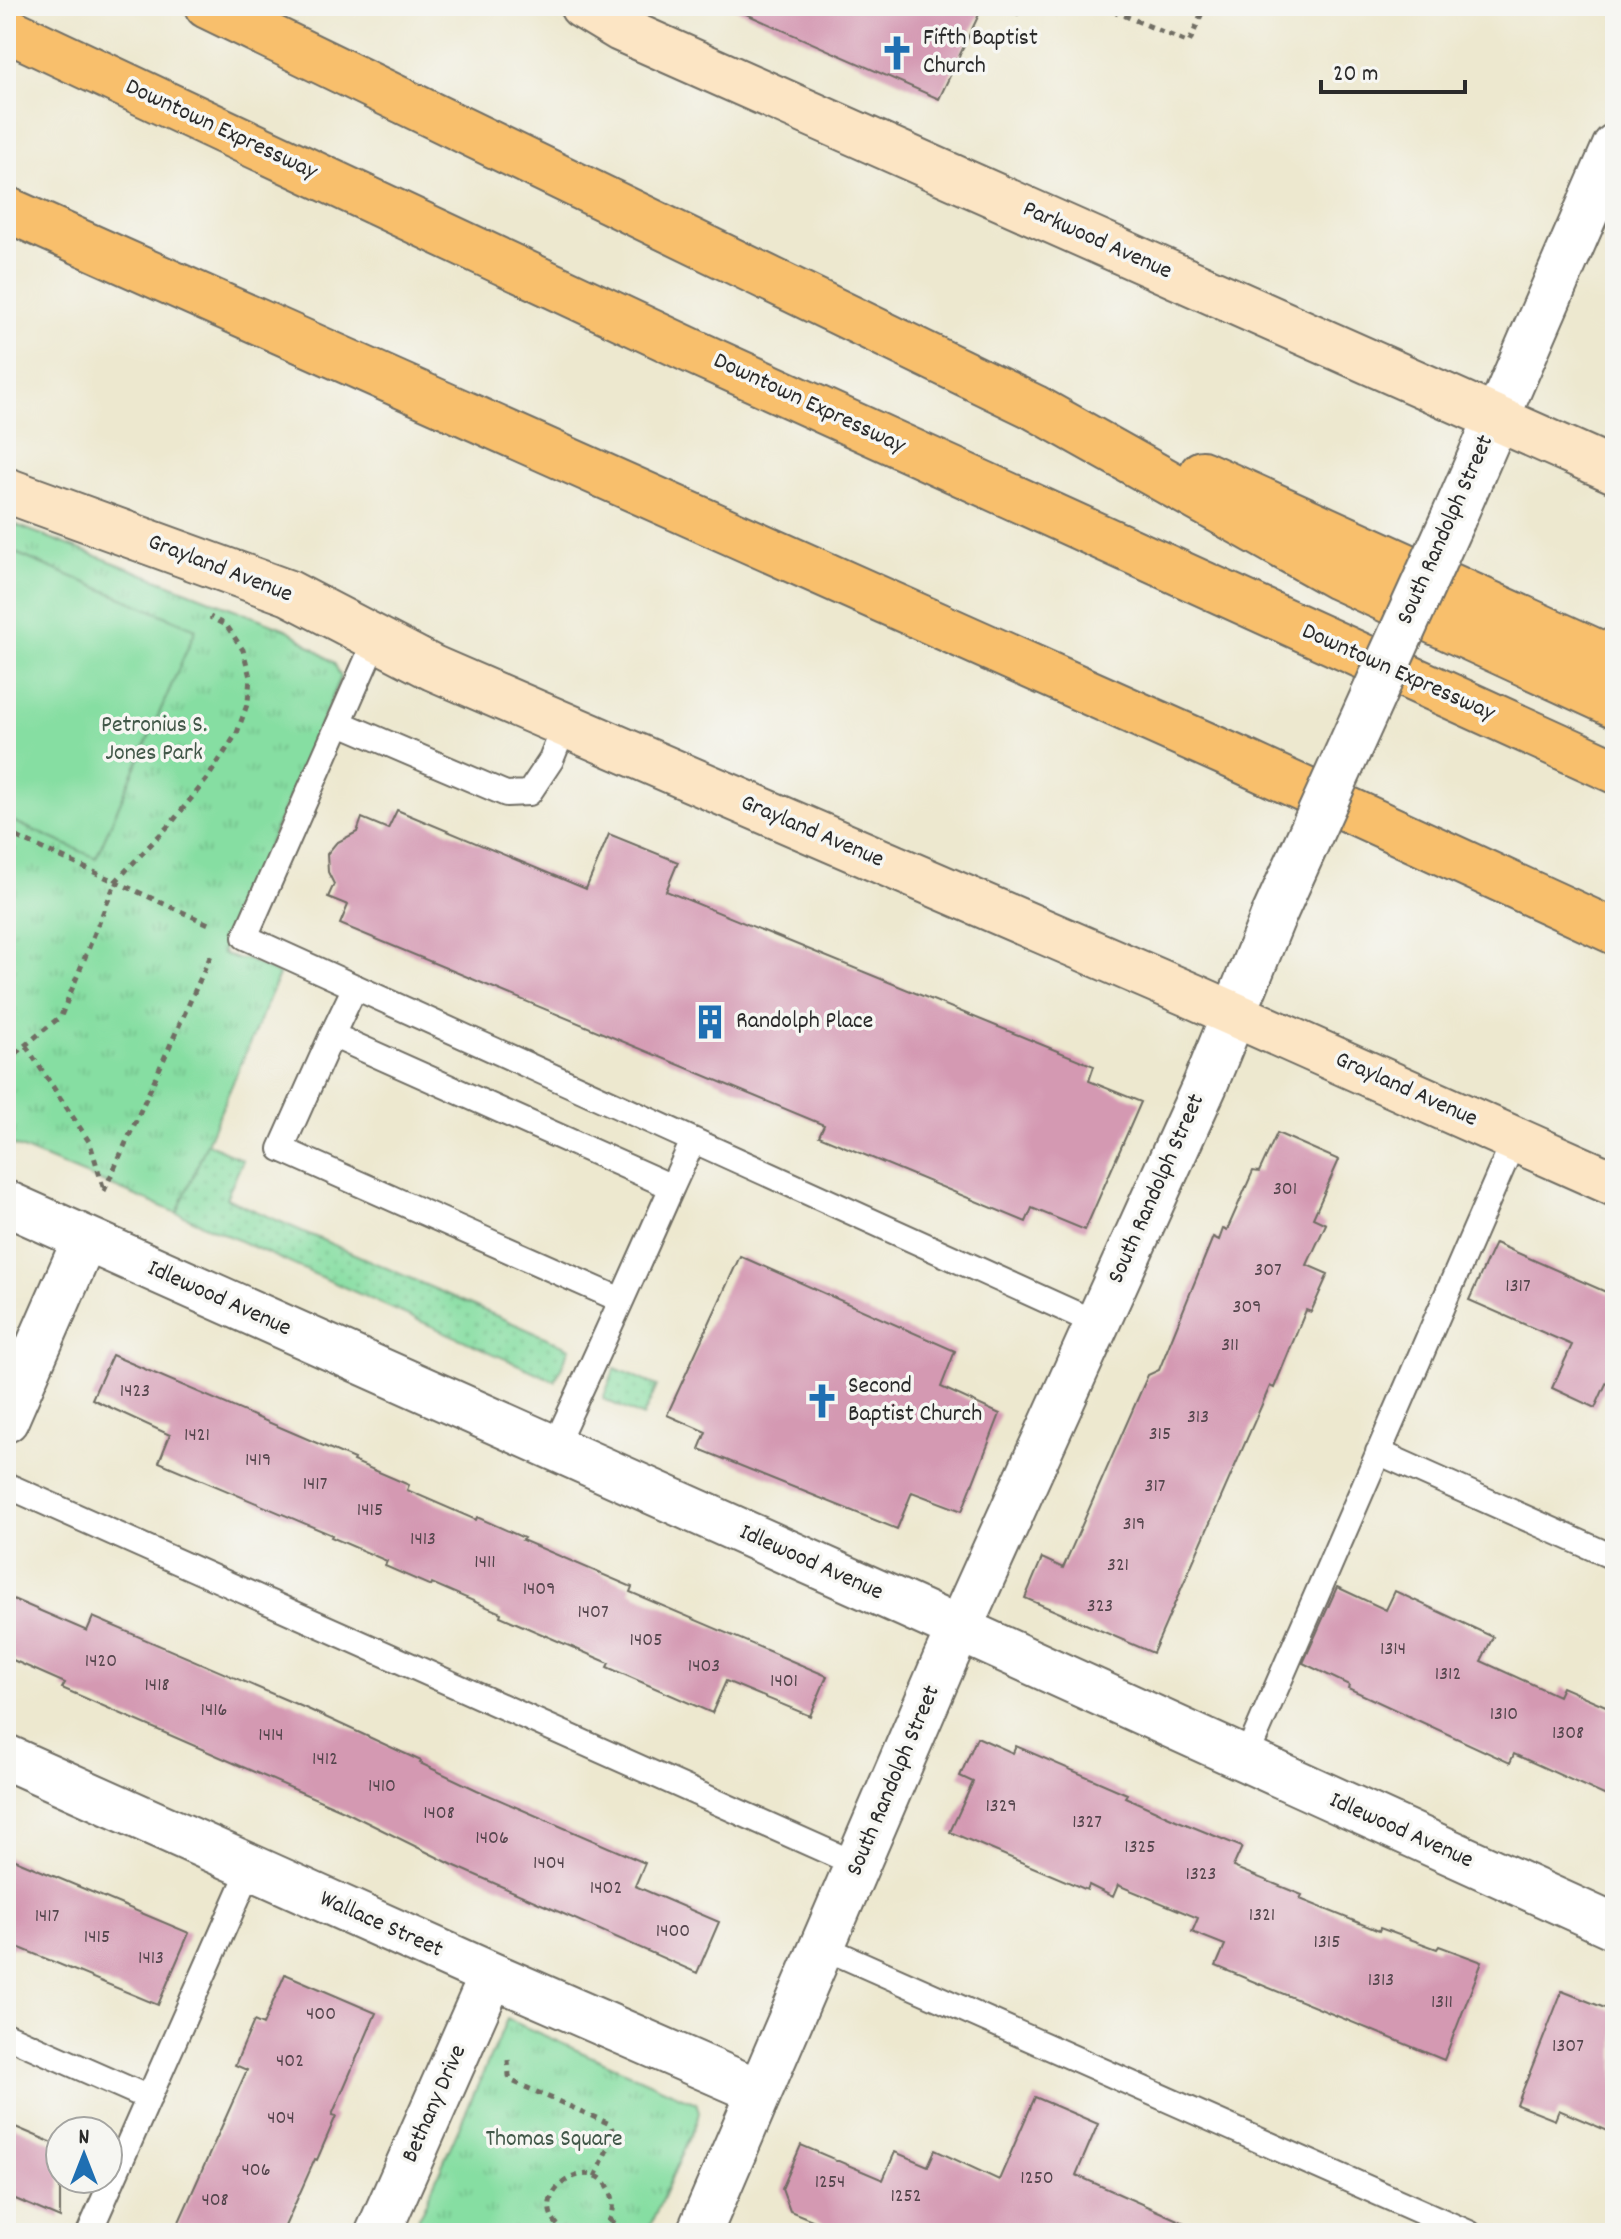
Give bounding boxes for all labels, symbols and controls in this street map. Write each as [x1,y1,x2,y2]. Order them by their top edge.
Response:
place label: Fifth Baptist Church [923,22,1038,84]
church icon: Fifth Baptist Church [878,34,916,72]
scale bar [1321,44,1465,94]
text: 20 m [1333,58,1379,92]
street label: Downtown Expressway [119,71,324,190]
street label: Parkwood Avenue [1017,193,1177,289]
street label: Downtown Expressway [707,345,912,464]
street label: South Randolph Street [1389,430,1503,630]
street label: Grayland Avenue [143,526,297,612]
street label: Downtown Expressway [1296,615,1501,731]
park label: Petronius S. Jones Park [101,709,207,771]
street label: Grayland Avenue [735,787,889,877]
building icon: Randolph Place [691,1003,729,1041]
place label: Randolph Place [736,1005,873,1039]
street label: Grayland Avenue [1329,1043,1483,1137]
street label: South Randolph Street [1100,1089,1214,1289]
house number: 301 [1273,1176,1297,1204]
street label: Idlewood Avenue [142,1252,296,1346]
house number: 307 [1254,1257,1282,1285]
house number: 1317 [1505,1273,1531,1301]
house number: 309 [1233,1294,1261,1322]
house number: 311 [1221,1332,1239,1360]
place label: Second Baptist Church [848,1370,982,1432]
house number: 1423 [120,1378,150,1406]
church icon: Second Baptist Church [803,1382,841,1420]
house number: 313 [1187,1404,1209,1432]
house number: 315 [1149,1421,1171,1449]
house number: 1421 [184,1422,210,1450]
house number: 1419 [245,1447,271,1475]
house number: 1417 [303,1471,327,1499]
house number: 317 [1145,1473,1165,1501]
house number: 1415 [357,1497,383,1525]
house number: 319 [1123,1511,1145,1539]
street label: Idlewood Avenue [734,1516,888,1610]
house number: 1413 [410,1526,436,1554]
house number: 1411 [474,1549,496,1577]
house number: 321 [1107,1552,1129,1580]
house number: 1409 [523,1576,555,1604]
house number: 323 [1087,1593,1113,1621]
house number: 1407 [577,1599,609,1627]
house number: 1405 [630,1627,662,1655]
house number: 1314 [1380,1636,1406,1664]
house number: 1420 [85,1648,117,1676]
house number: 1403 [688,1653,720,1681]
house number: 1312 [1435,1661,1461,1689]
house number: 1401 [770,1668,798,1696]
house number: 1418 [144,1672,170,1700]
street label: South Randolph Street [838,1680,950,1882]
house number: 1416 [201,1697,227,1725]
house number: 1310 [1490,1701,1518,1729]
house number: 1308 [1552,1720,1584,1748]
house number: 1414 [258,1722,284,1750]
house number: 1412 [312,1746,338,1774]
house number: 1410 [368,1773,396,1801]
street label: Idlewood Avenue [1324,1784,1478,1878]
house number: 1329 [985,1793,1017,1821]
house number: 1408 [423,1800,455,1828]
house number: 1327 [1072,1809,1102,1837]
house number: 1406 [475,1825,509,1853]
house number: 1325 [1124,1834,1156,1862]
house number: 1404 [533,1850,565,1878]
house number: 1323 [1186,1861,1216,1889]
house number: 1402 [590,1875,622,1903]
street label: Wallace Street [314,1883,448,1967]
house number: 1321 [1249,1902,1275,1930]
house number: 1417 [35,1903,59,1931]
house number: 1400 [656,1918,690,1946]
house number: 1415 [84,1924,110,1952]
house number: 1315 [1314,1929,1340,1957]
house number: 1413 [138,1945,164,1973]
house number: 1313 [1368,1967,1394,1995]
house number: 1311 [1431,1989,1453,2017]
house number: 400 [306,2001,336,2029]
house number: 1307 [1552,2033,1584,2061]
street label: Bethany Drive [394,2040,476,2168]
house number: 402 [276,2048,304,2076]
house number: 404 [267,2105,295,2133]
north arrow [44,2115,124,2195]
text: N [79,2123,90,2154]
park label: Thomas Square [486,2123,622,2157]
house number: 406 [242,2157,271,2185]
house number: 1250 [1020,2165,1054,2193]
house number: 1254 [815,2169,845,2197]
house number: 1252 [890,2183,922,2211]
house number: 408 [201,2187,229,2215]

